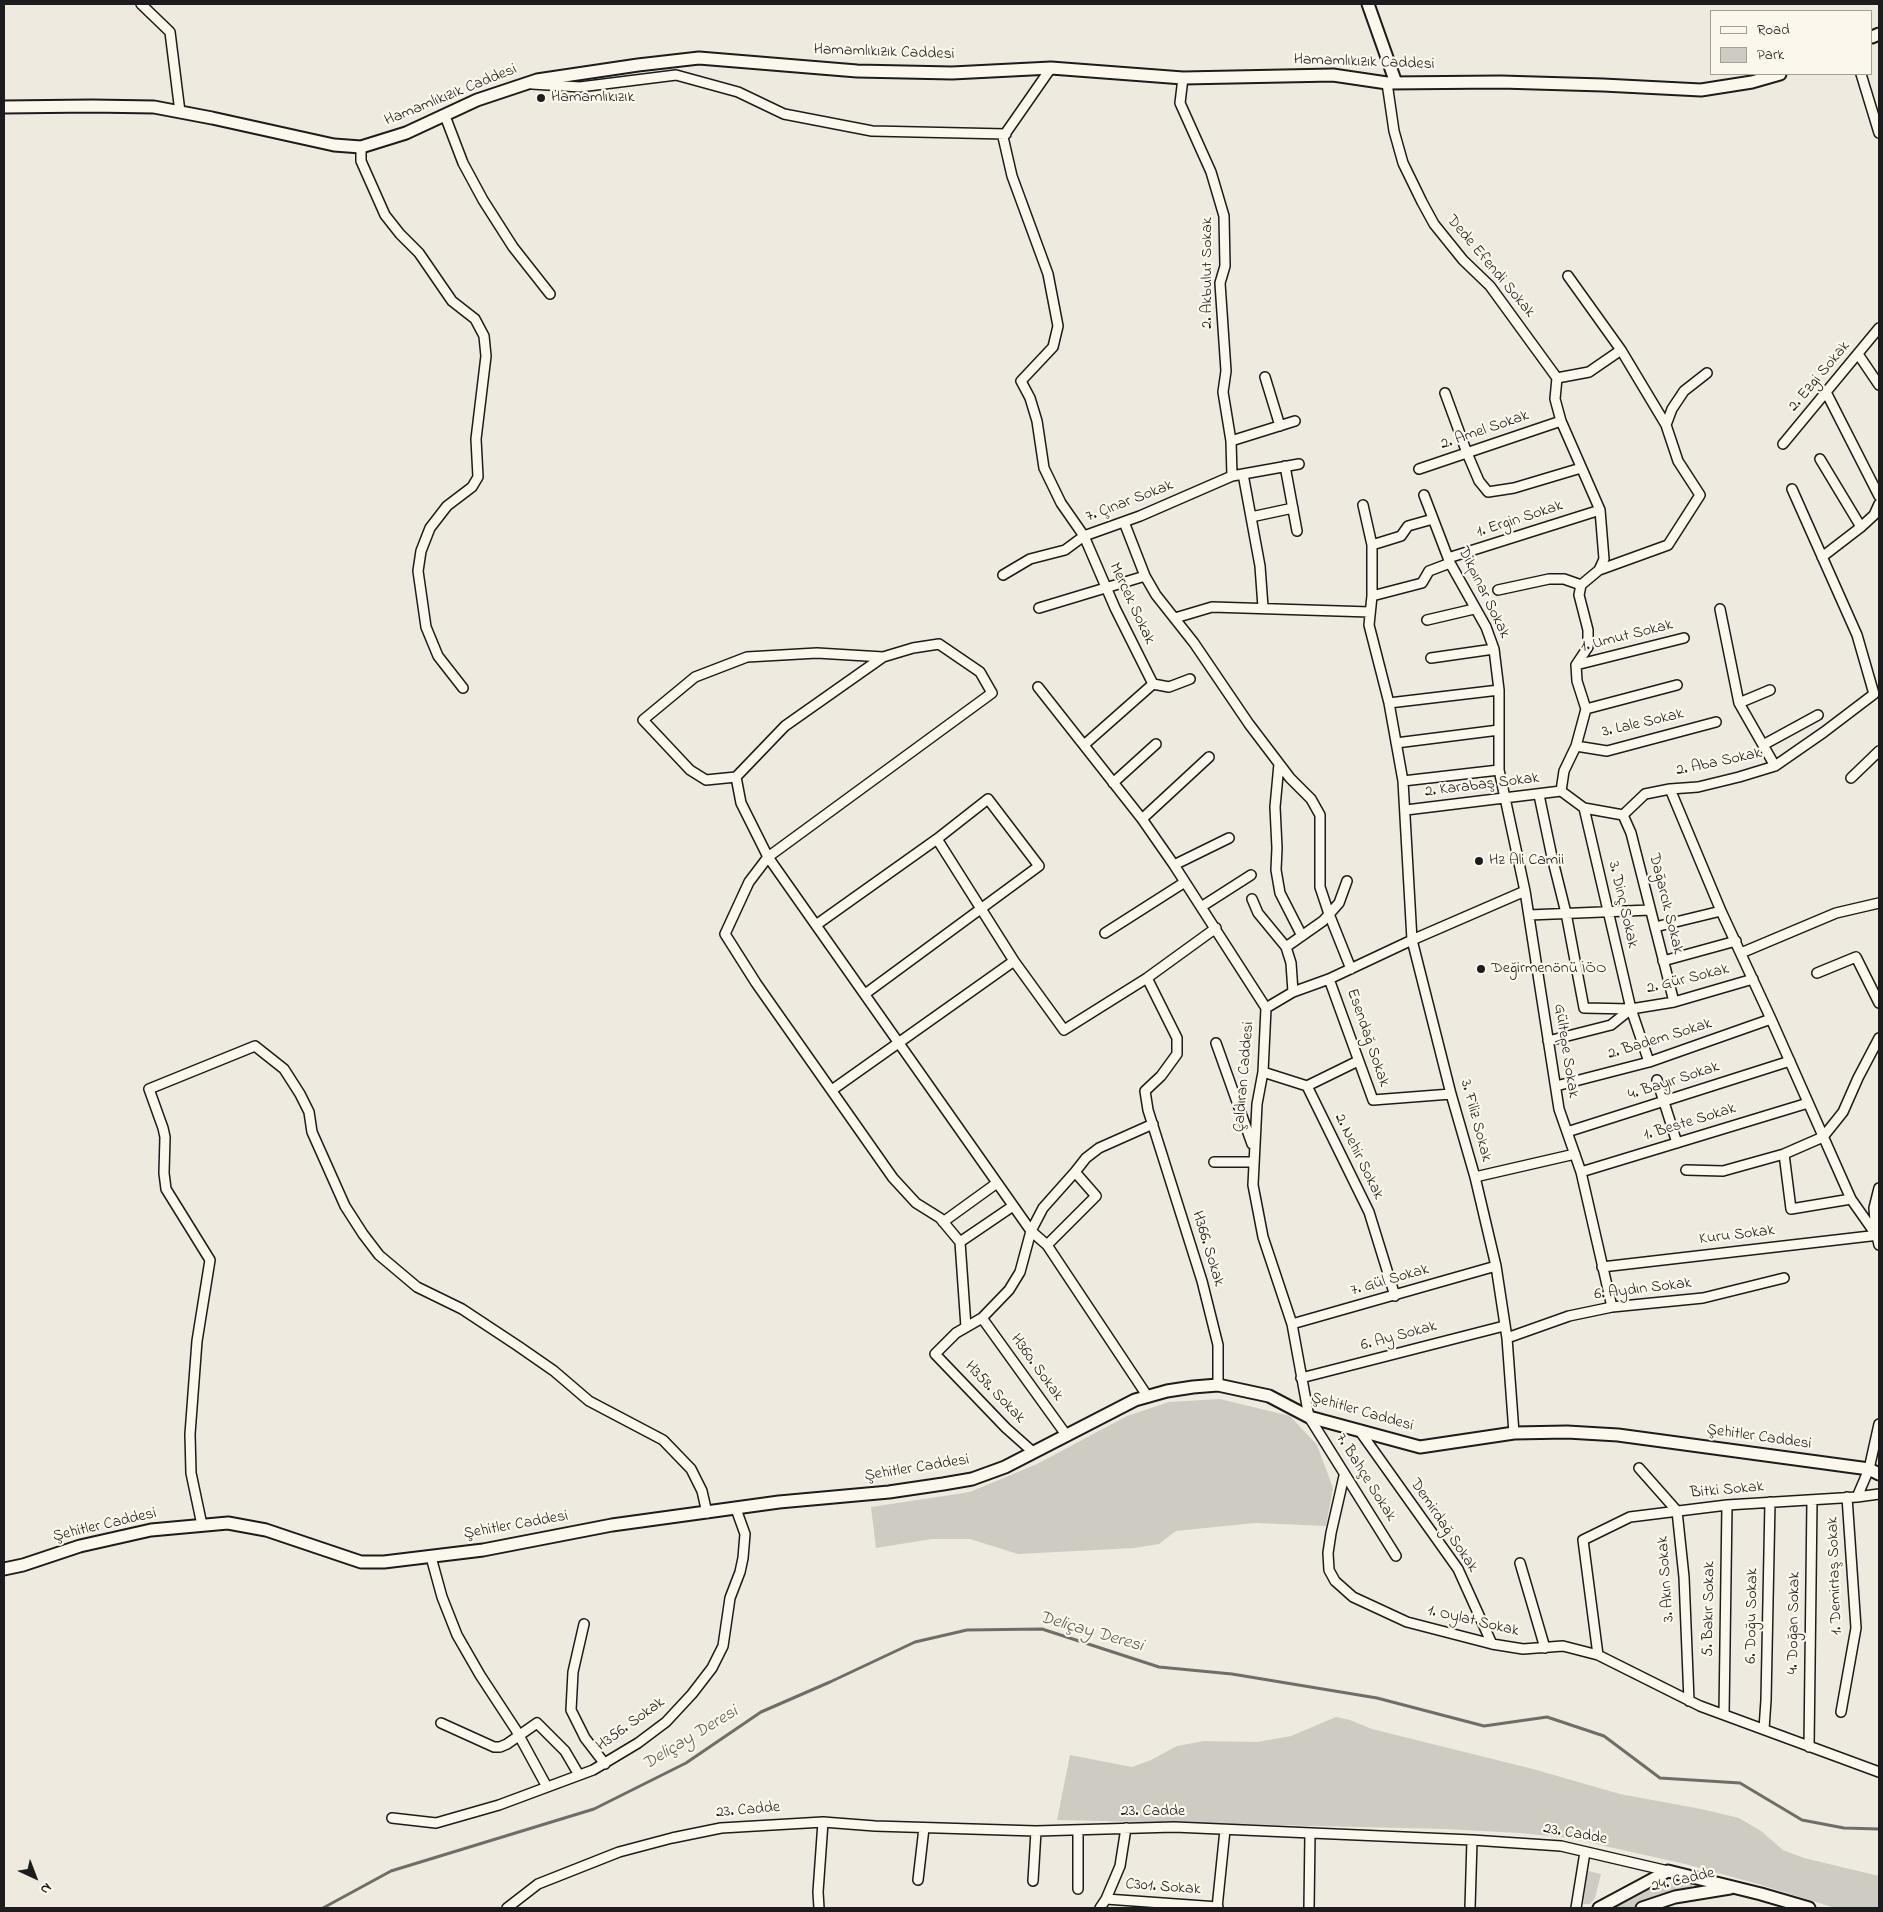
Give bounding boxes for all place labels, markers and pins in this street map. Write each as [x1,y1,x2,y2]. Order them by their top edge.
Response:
place label: Hamamlıkızık [551,88,634,108]
marker: Hamamlıkızık [535,92,547,104]
place label: Hz Ali Camii [1489,851,1564,871]
marker: Hz Ali Camii [1473,855,1485,867]
place label: Değirmenönü İÖO [1491,959,1607,979]
marker: Değirmenönü İÖO [1475,963,1487,975]

